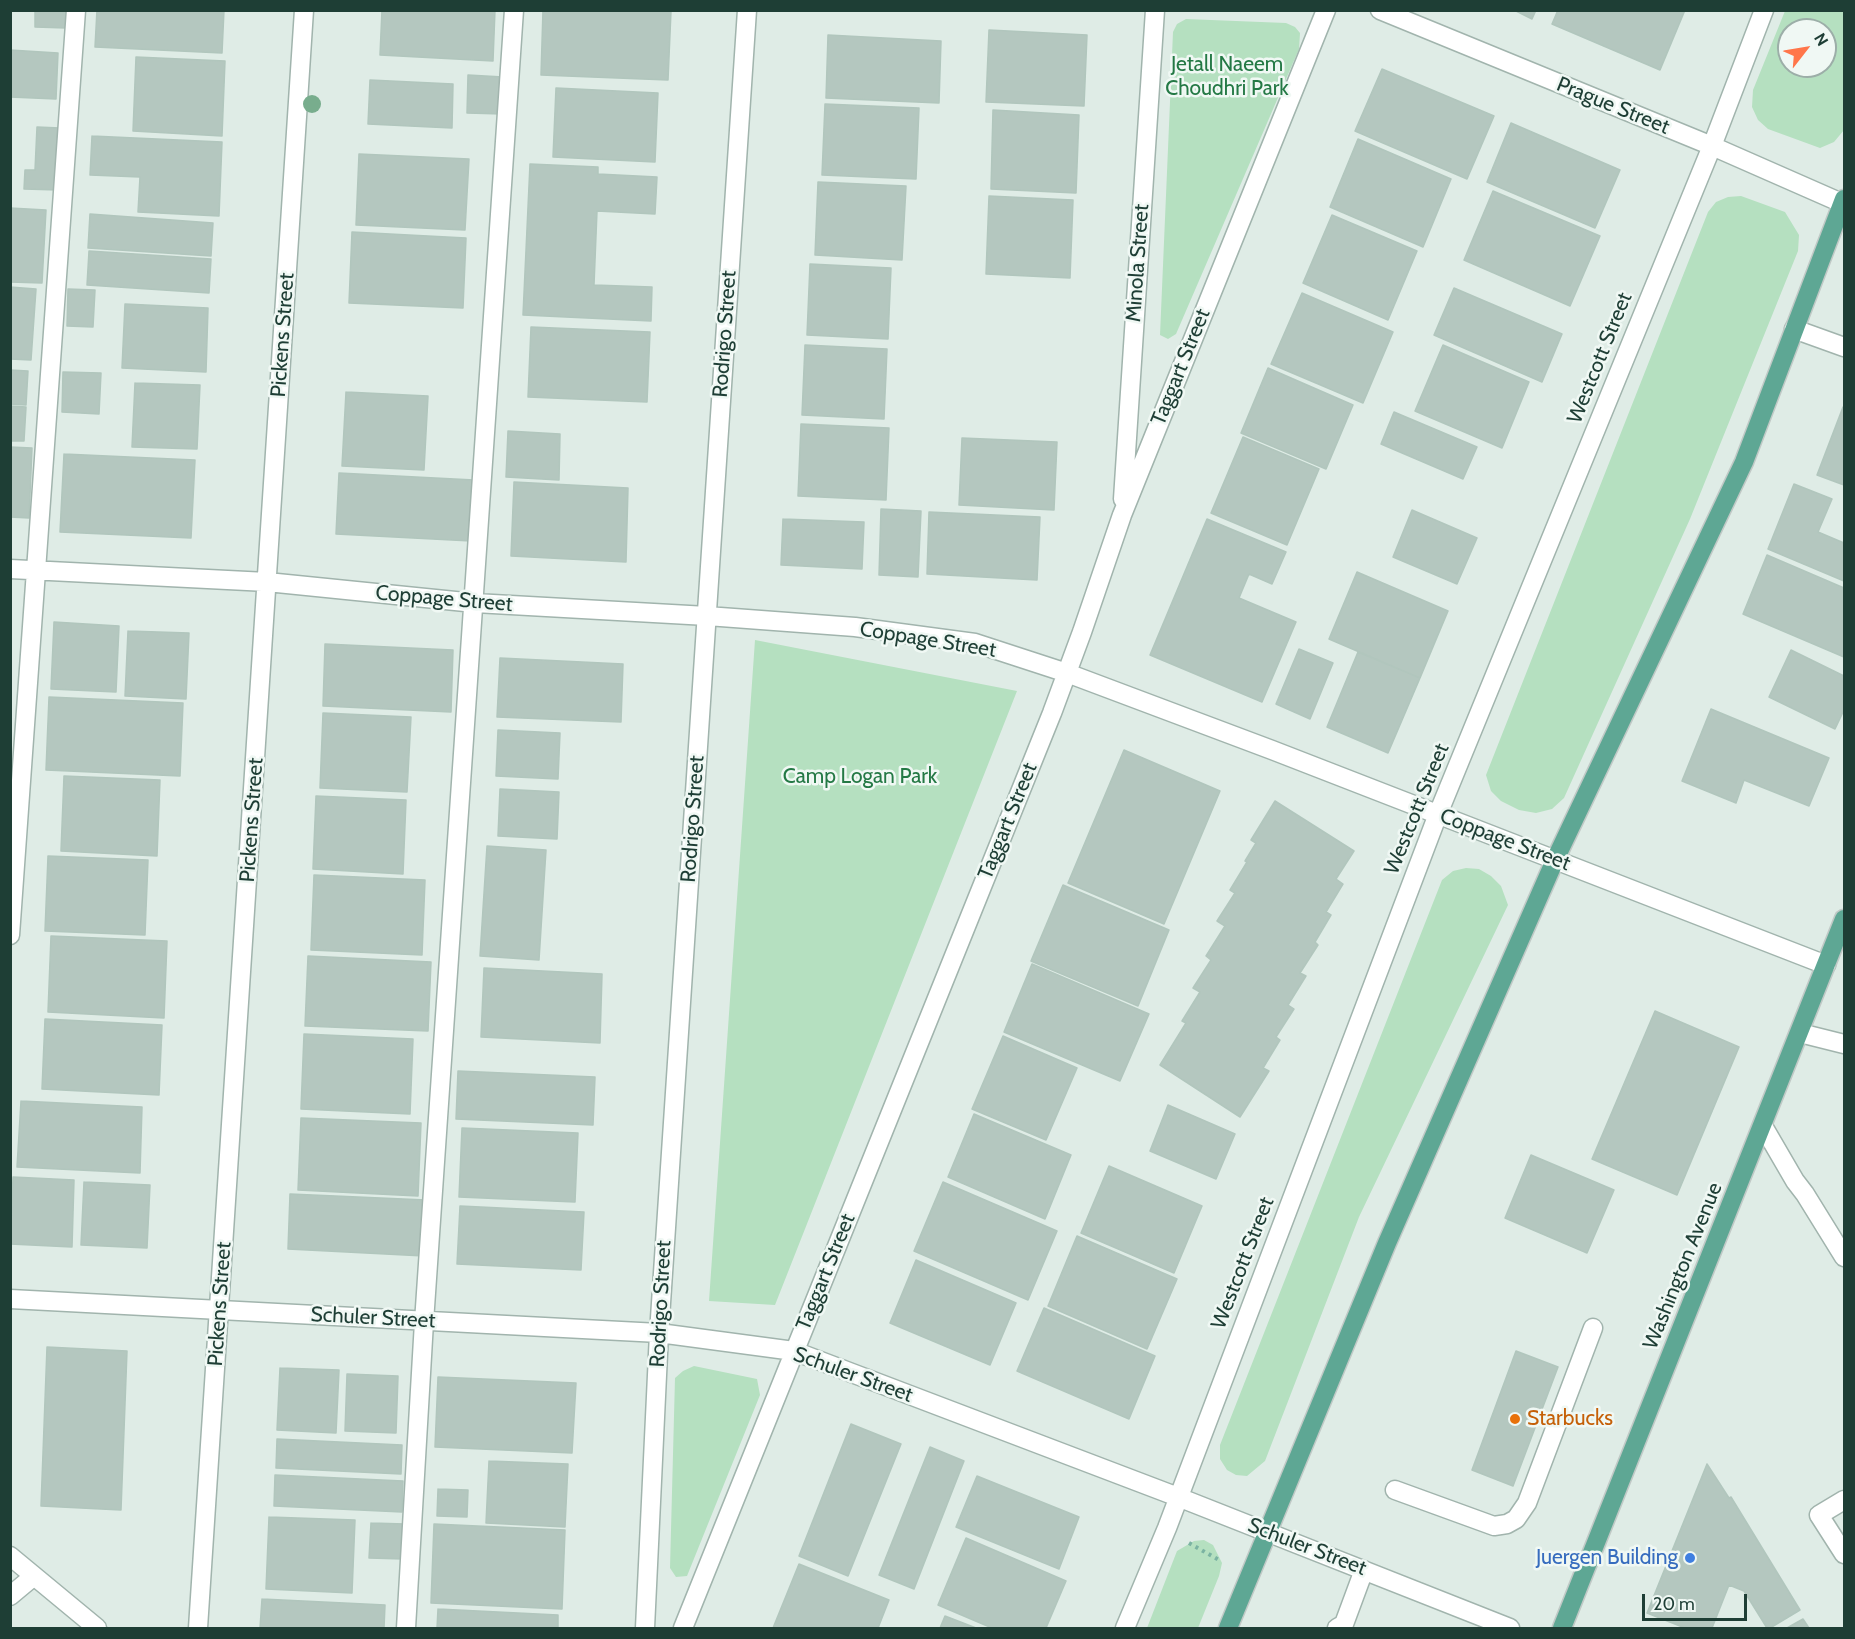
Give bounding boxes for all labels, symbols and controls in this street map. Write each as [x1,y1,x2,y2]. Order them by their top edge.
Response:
north arrow [1777,18,1837,78]
text: N [1810,30,1832,49]
park label: Jetall Naeem Choudhri Park [1165,52,1289,102]
street label: Prague Street [1553,72,1673,140]
street label: Minola Street [1121,203,1155,323]
street label: Rodrigo Street [708,270,742,398]
street label: Pickens Street [266,272,300,398]
street label: Westcott Street [1562,289,1638,427]
street label: Taggart Street [1146,305,1216,429]
street label: Coppage Street [374,580,514,618]
street label: Coppage Street [858,617,998,663]
street label: Westcott Street [1379,740,1455,878]
street label: Rodrigo Street [676,755,710,883]
street label: Pickens Street [235,757,269,883]
street label: Taggart Street [973,759,1043,883]
park label: Camp Logan Park [783,764,937,790]
street label: Coppage Street [1436,804,1574,876]
street label: Washington Avenue [1638,1179,1728,1353]
street label: Westcott Street [1206,1194,1280,1332]
street label: Taggart Street [791,1210,861,1334]
street label: Rodrigo Street [645,1240,677,1368]
street label: Pickens Street [203,1241,237,1367]
street label: Schuler Street [310,1302,436,1334]
street label: Schuler Street [790,1342,916,1408]
place label: Starbucks [1527,1406,1613,1432]
marker: Starbucks [1508,1412,1522,1426]
street label: Schuler Street [1244,1513,1370,1581]
place label: Juergen Building [1536,1545,1678,1571]
marker: Juergen Building [1683,1551,1697,1565]
scale bar [1645,1582,1750,1620]
text: 20 m [1653,1593,1695,1615]

